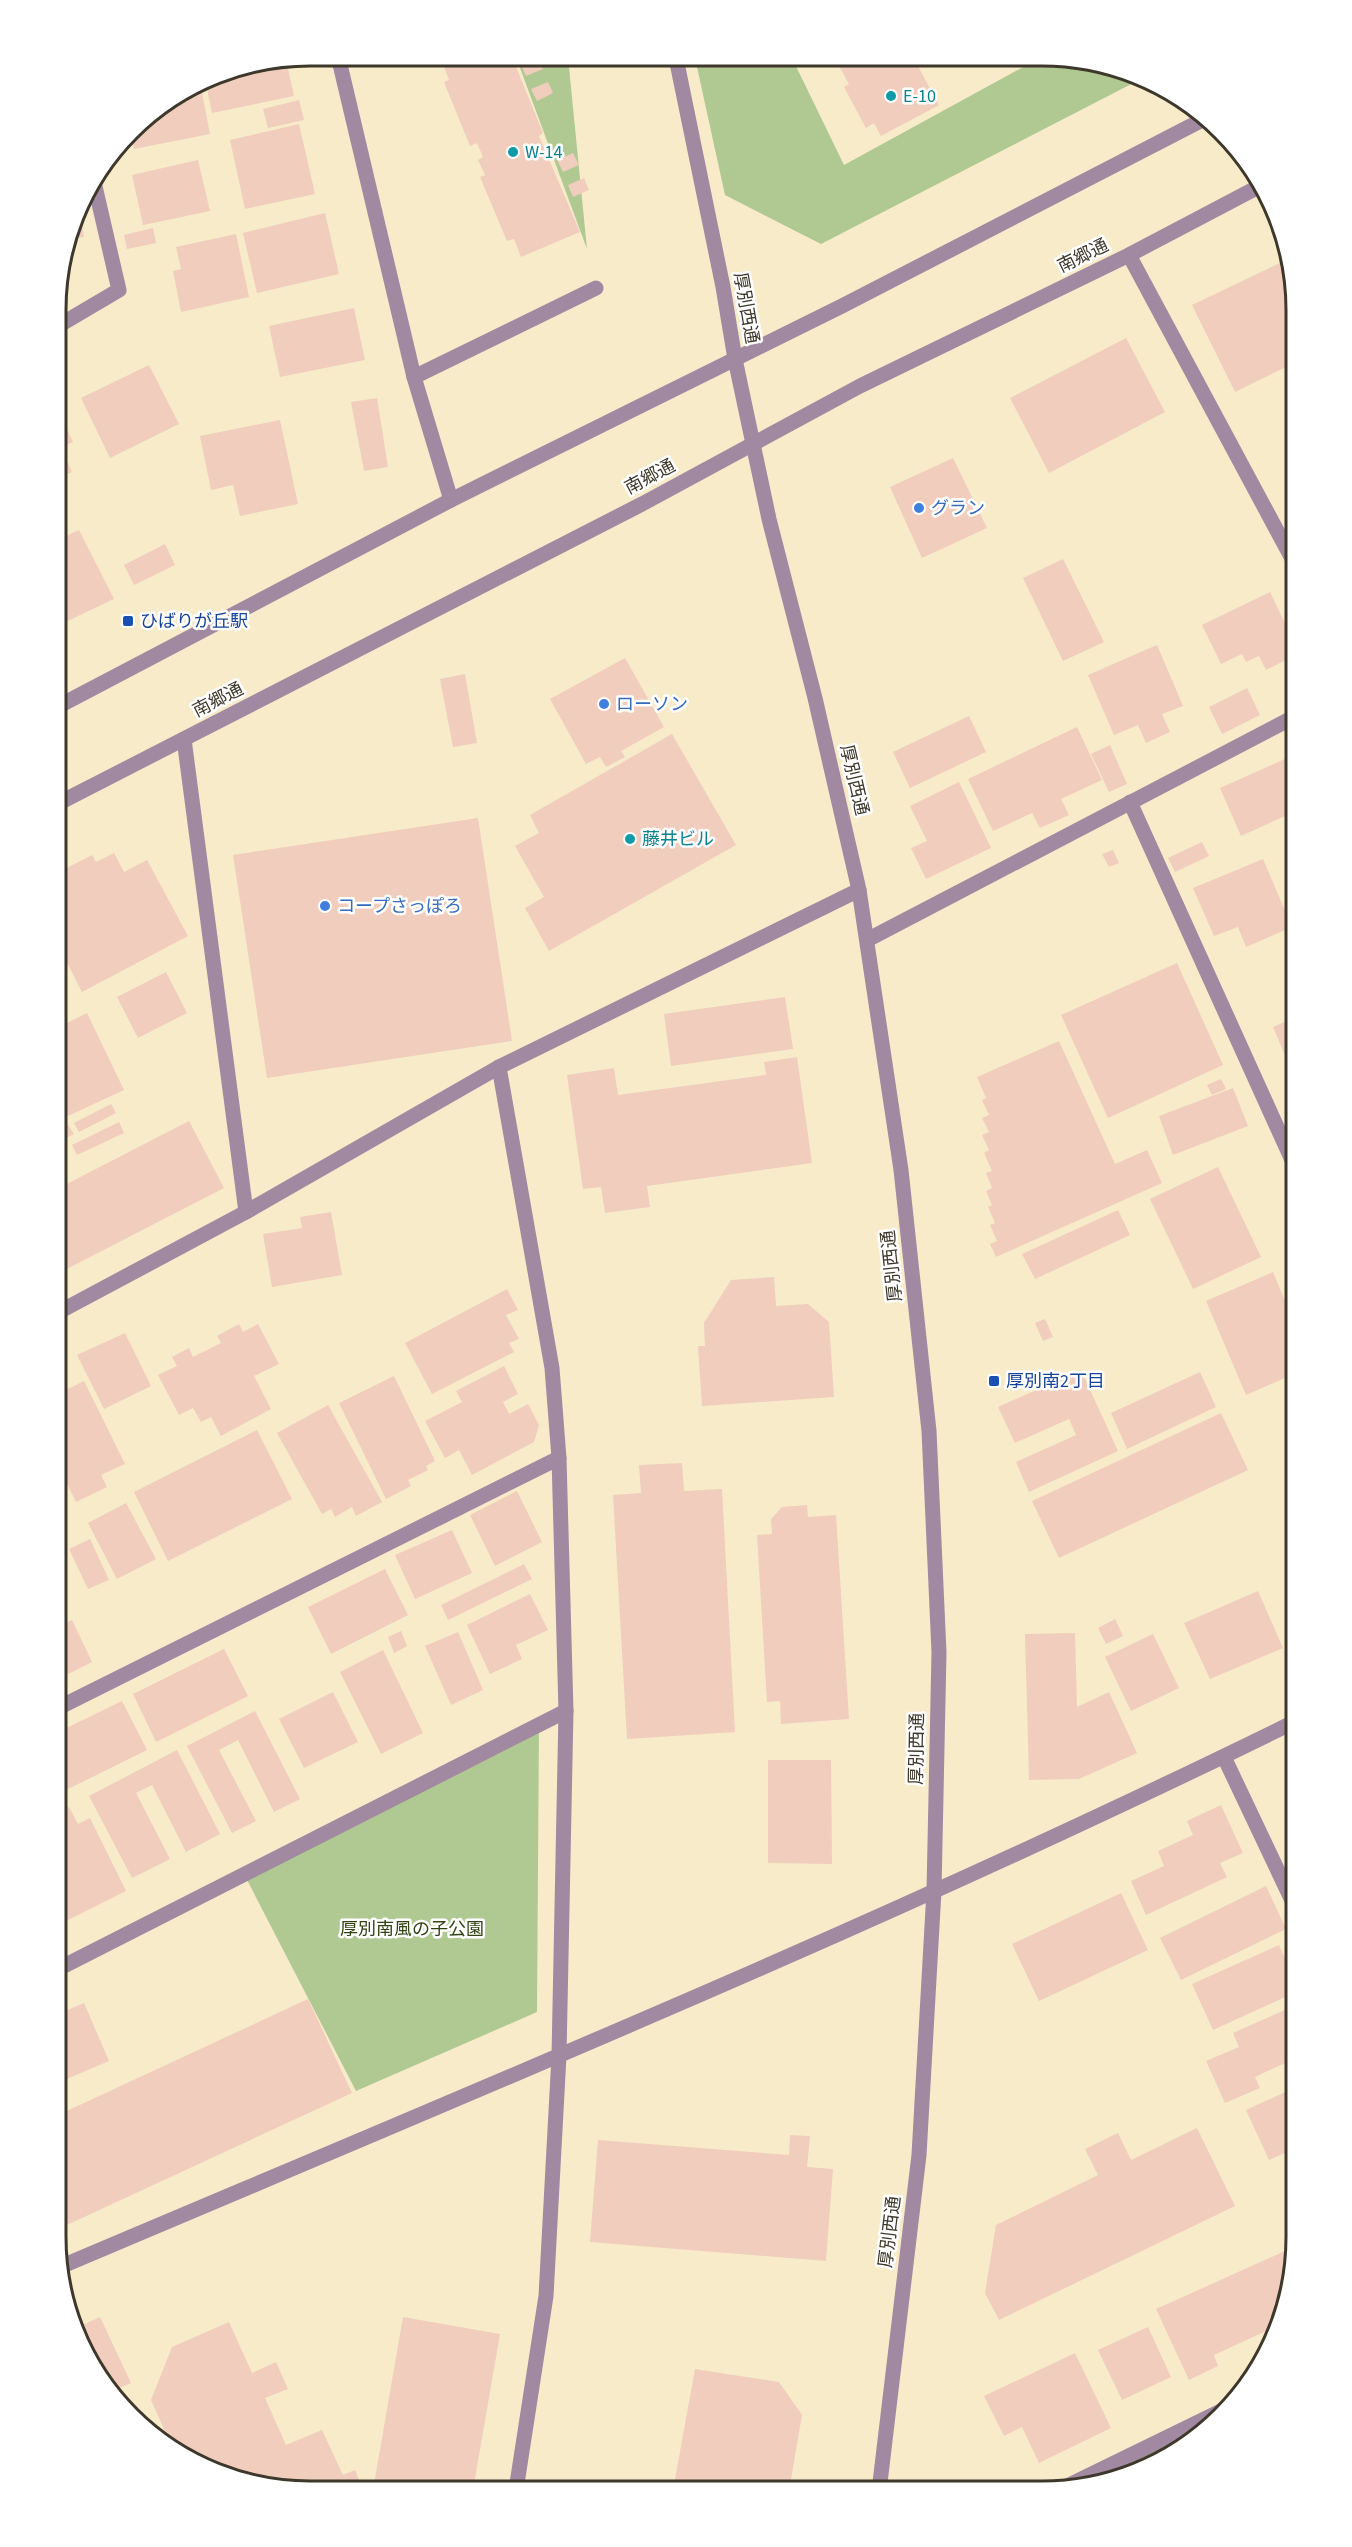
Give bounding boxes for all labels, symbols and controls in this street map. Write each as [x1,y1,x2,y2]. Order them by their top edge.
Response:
place label: E-10 [903,84,936,109]
marker: E-10 [884,89,898,103]
place label: W-14 [525,140,563,165]
marker: W-14 [506,145,520,159]
street label: 南郷通 [1053,233,1113,279]
street label: 厚別西通 [727,270,765,346]
street label: 南郷通 [620,453,680,501]
place label: グラン [931,496,985,521]
marker: グラン [912,501,926,515]
place label: ひばりが丘駅 [140,609,248,634]
marker: ひばりが丘駅 [121,614,135,628]
street label: 南郷通 [188,677,248,723]
place label: ローソン [616,692,688,717]
marker: ローソン [597,697,611,711]
street label: 厚別西通 [834,742,874,818]
place label: 藤井ビル [642,827,714,852]
marker: 藤井ビル [623,832,637,846]
place label: コープさっぽろ [337,894,462,919]
marker: コープさっぽろ [318,899,332,913]
street label: 厚別西通 [876,1229,908,1303]
place label: 厚別南2丁目 [1006,1369,1105,1394]
marker: 厚別南2丁目 [987,1374,1001,1388]
street label: 厚別西通 [904,1713,930,1785]
park label: 厚別南風の子公園 [340,1917,484,1942]
street label: 厚別西通 [873,2195,907,2269]

